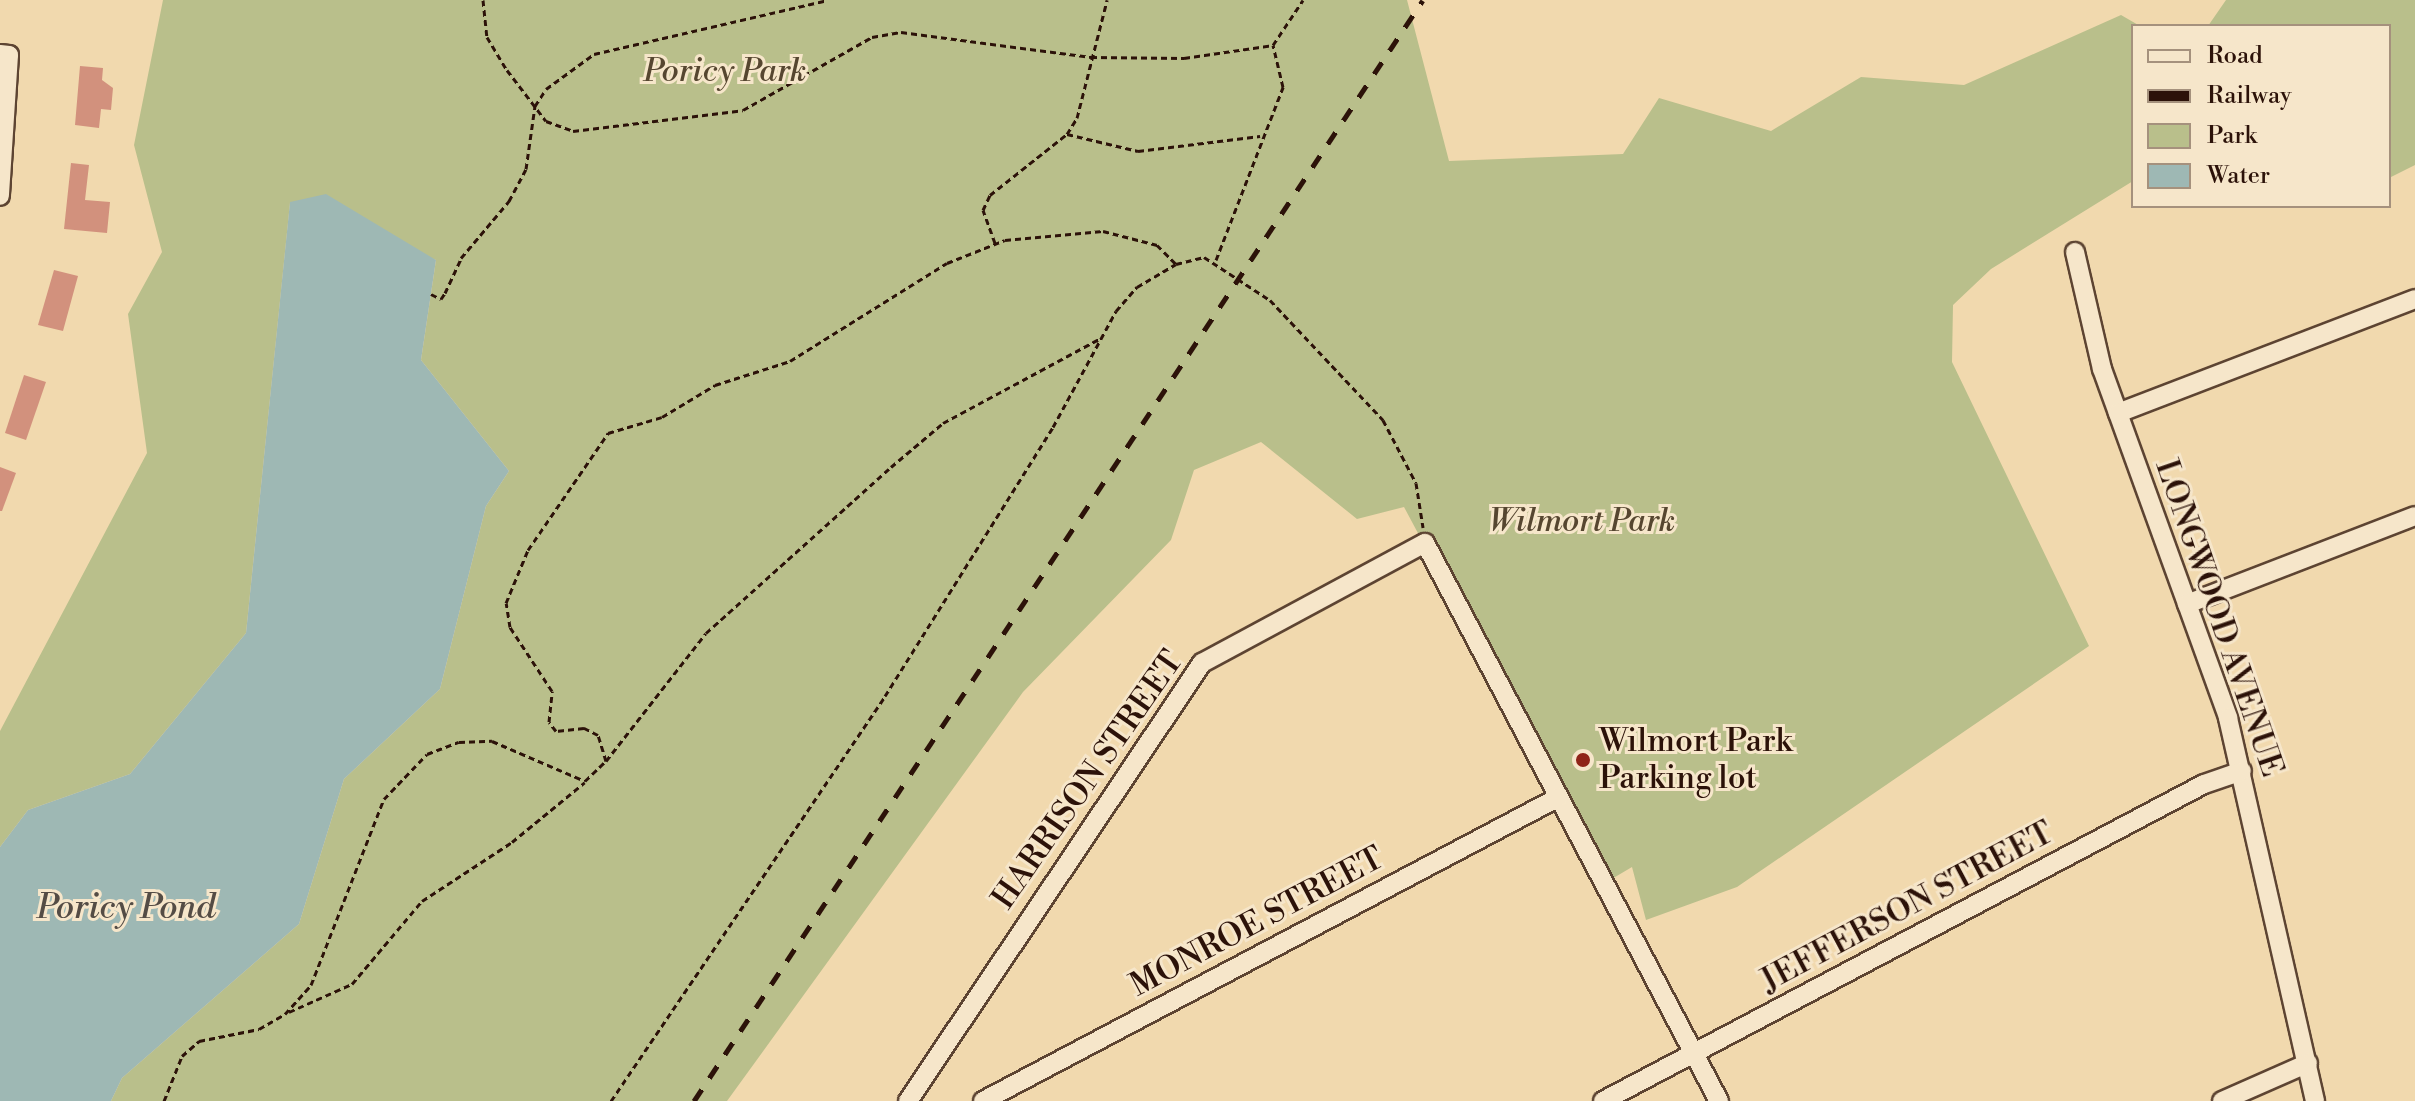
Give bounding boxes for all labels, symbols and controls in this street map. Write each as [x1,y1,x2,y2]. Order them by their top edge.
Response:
legend [2131,24,2391,208]
text: Road [2207,41,2263,71]
park label: Poricy Park [644,52,806,90]
text: Railway [2207,81,2292,111]
text: Park [2207,121,2257,151]
text: Water [2207,161,2270,191]
street label: LONGWOOD AVENUE [2147,454,2291,782]
park label: Wilmort Park [1489,502,1675,540]
street label: HARRISON STREET [984,644,1192,916]
place label: Wilmort Park Parking lot [1599,723,1792,798]
marker: Wilmort Park Parking lot [1574,751,1592,769]
street label: JEFFERSON STREET [1754,814,2060,1000]
street label: MONROE STREET [1124,839,1390,1005]
water label: Poricy Pond [37,889,215,929]

